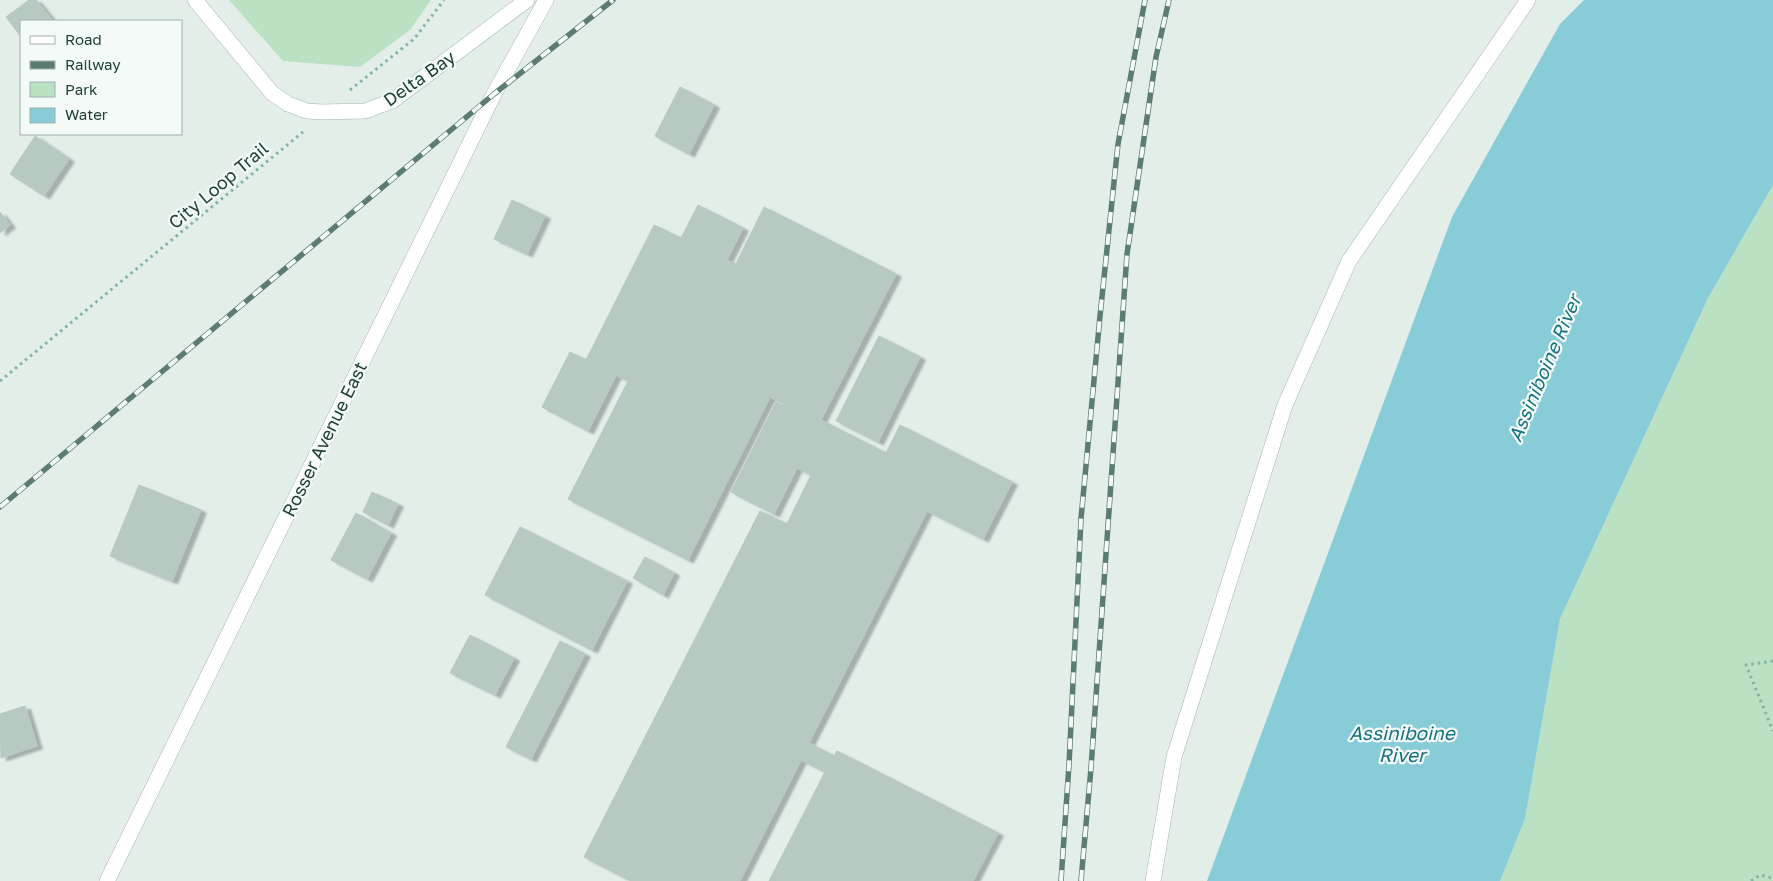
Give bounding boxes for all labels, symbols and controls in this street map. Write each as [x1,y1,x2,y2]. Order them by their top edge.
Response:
legend [20,20,182,135]
text: Road [65,30,102,48]
street label: Delta Bay [379,45,459,111]
text: Railway [65,55,121,73]
text: Park [65,80,98,98]
text: Water [65,105,108,123]
street label: City Loop Trail [164,137,273,233]
water label: Assiniboine River [1503,289,1586,445]
street label: Rosser Avenue East [277,358,371,520]
water label: Assiniboine River [1349,721,1457,766]

